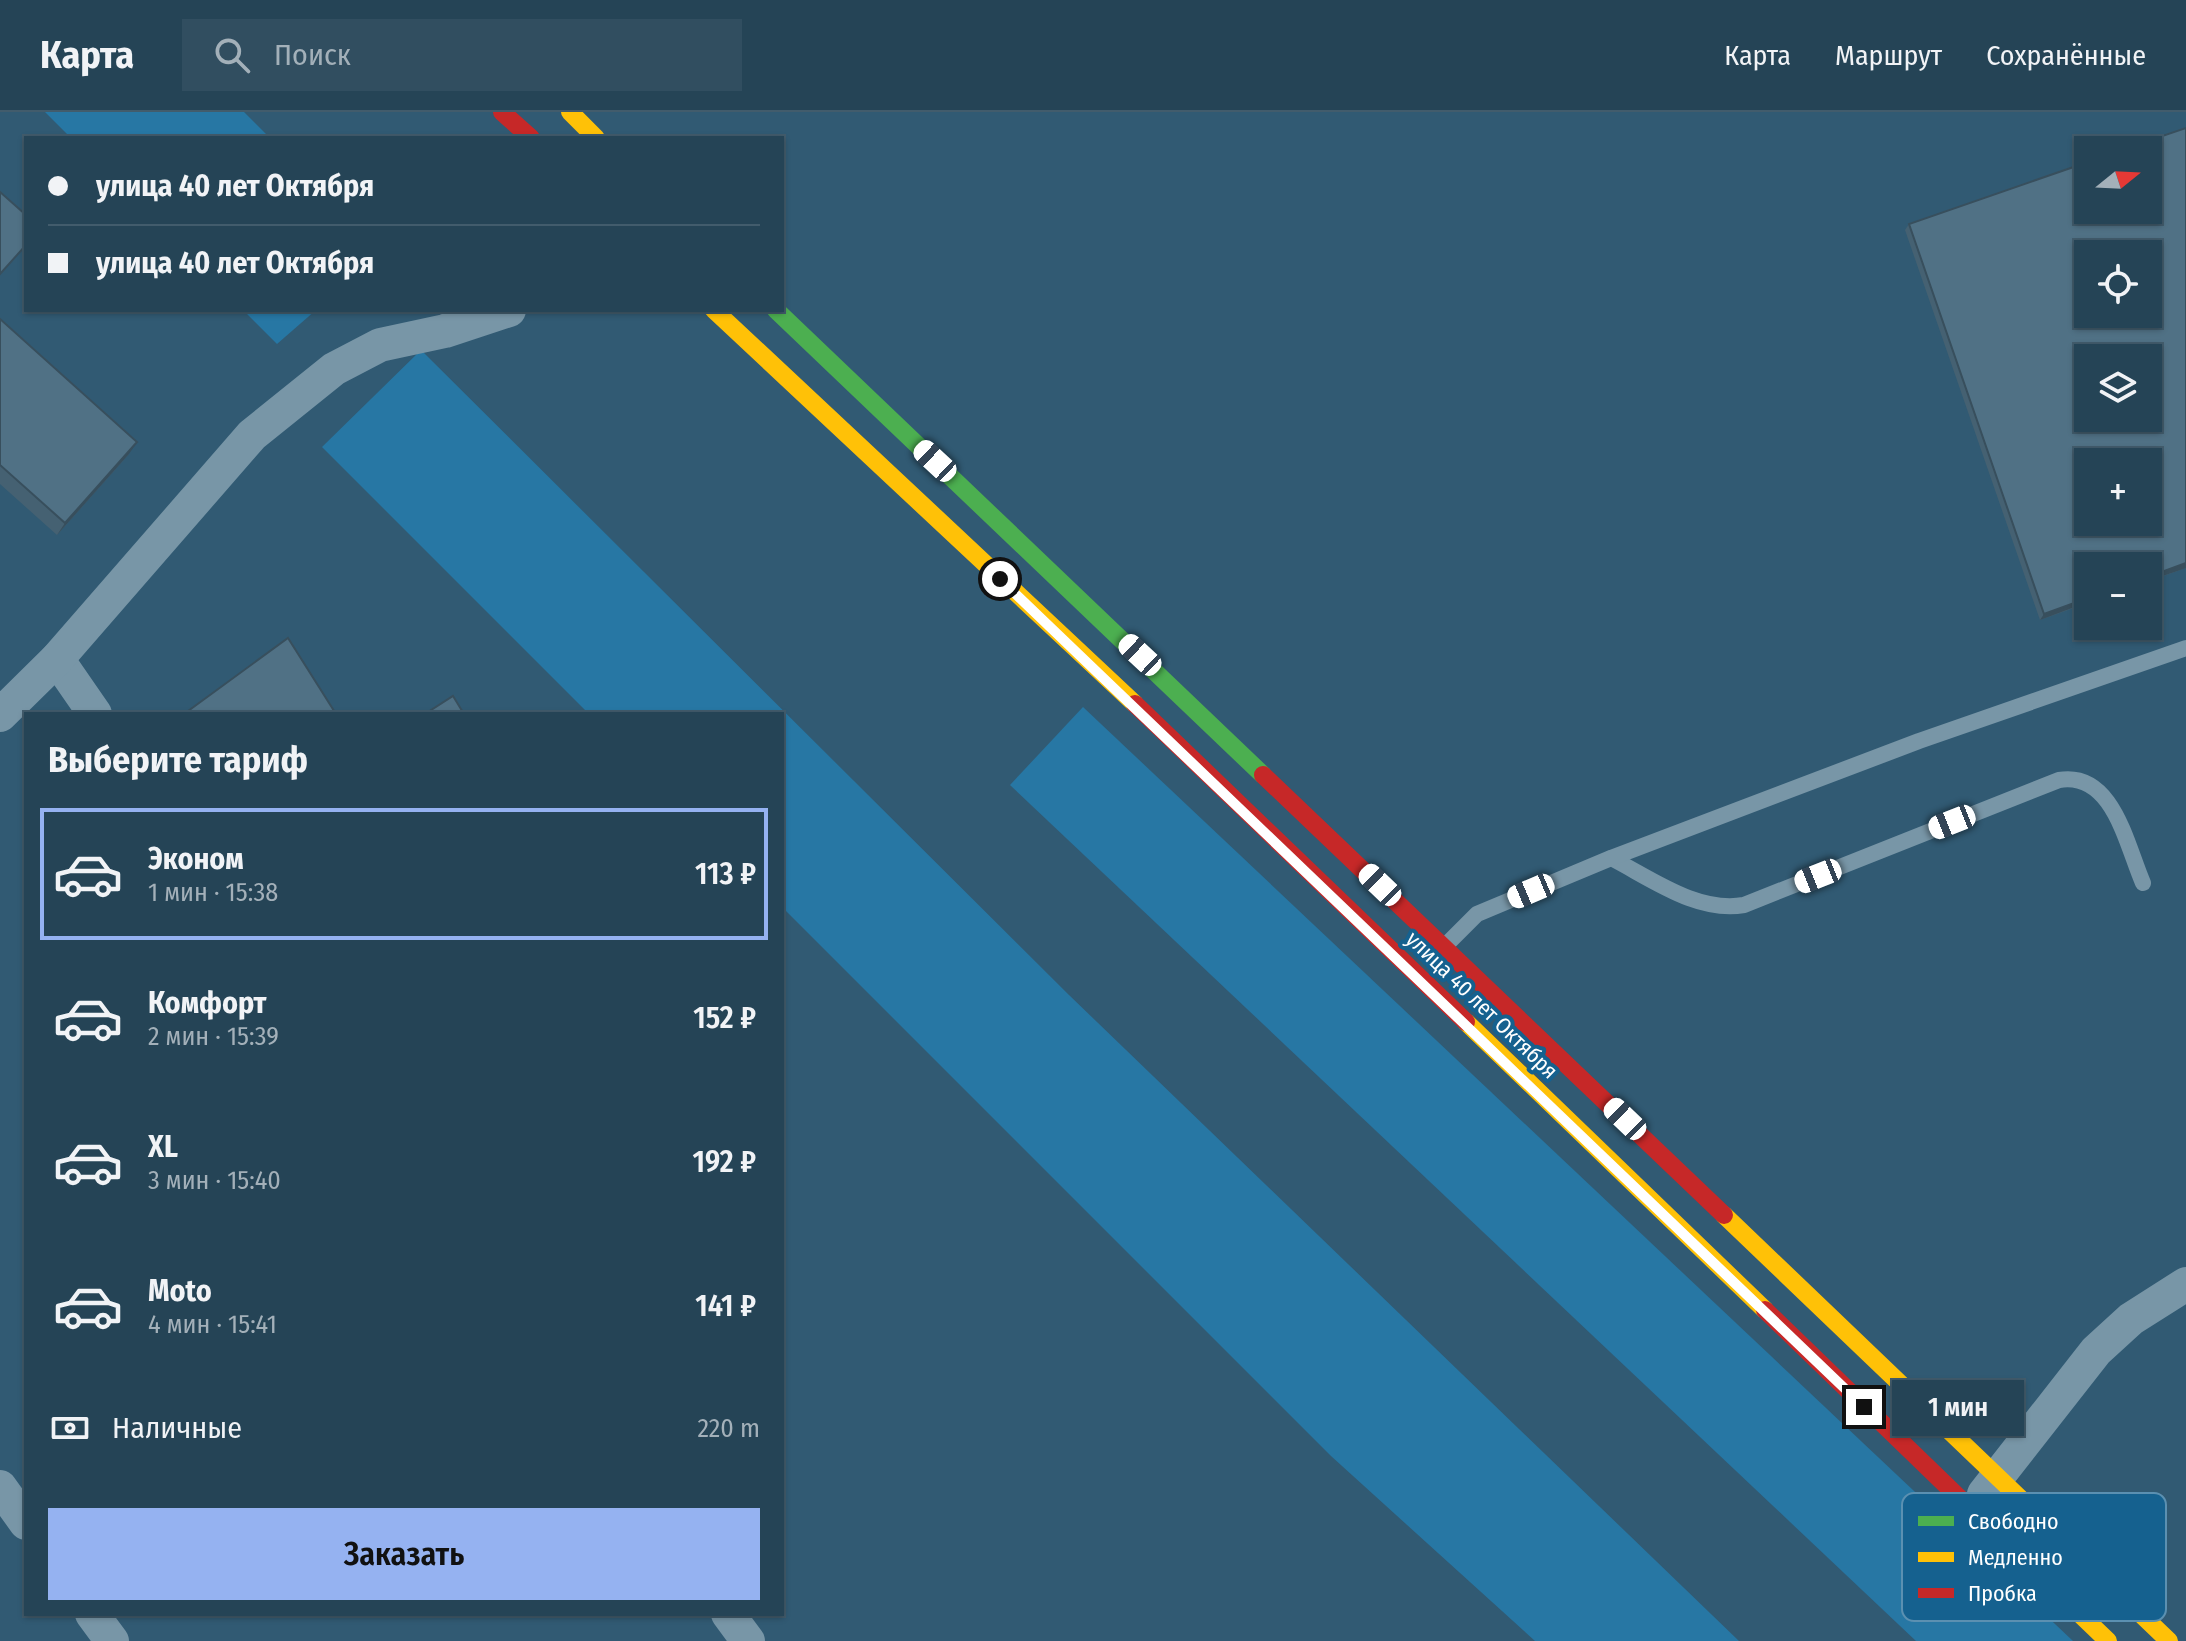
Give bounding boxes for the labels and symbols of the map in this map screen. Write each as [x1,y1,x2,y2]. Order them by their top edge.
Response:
north arrow [2074,136,2162,224]
car [909,436,961,486]
route start [982,561,1018,597]
car [1114,630,1166,680]
car [1925,802,1979,842]
car [1791,856,1845,896]
car [1354,860,1406,910]
car [1504,871,1558,911]
street label: улица 40 лет Октября [1400,926,1564,1084]
car [1599,1094,1651,1144]
callout: 1 мин [1892,1379,2024,1435]
route end [1846,1389,1882,1425]
legend [1902,1493,2166,1621]
text: Свободно [1968,1508,2059,1535]
text: Медленно [1968,1544,2063,1571]
text: Пробка [1968,1580,2037,1607]

